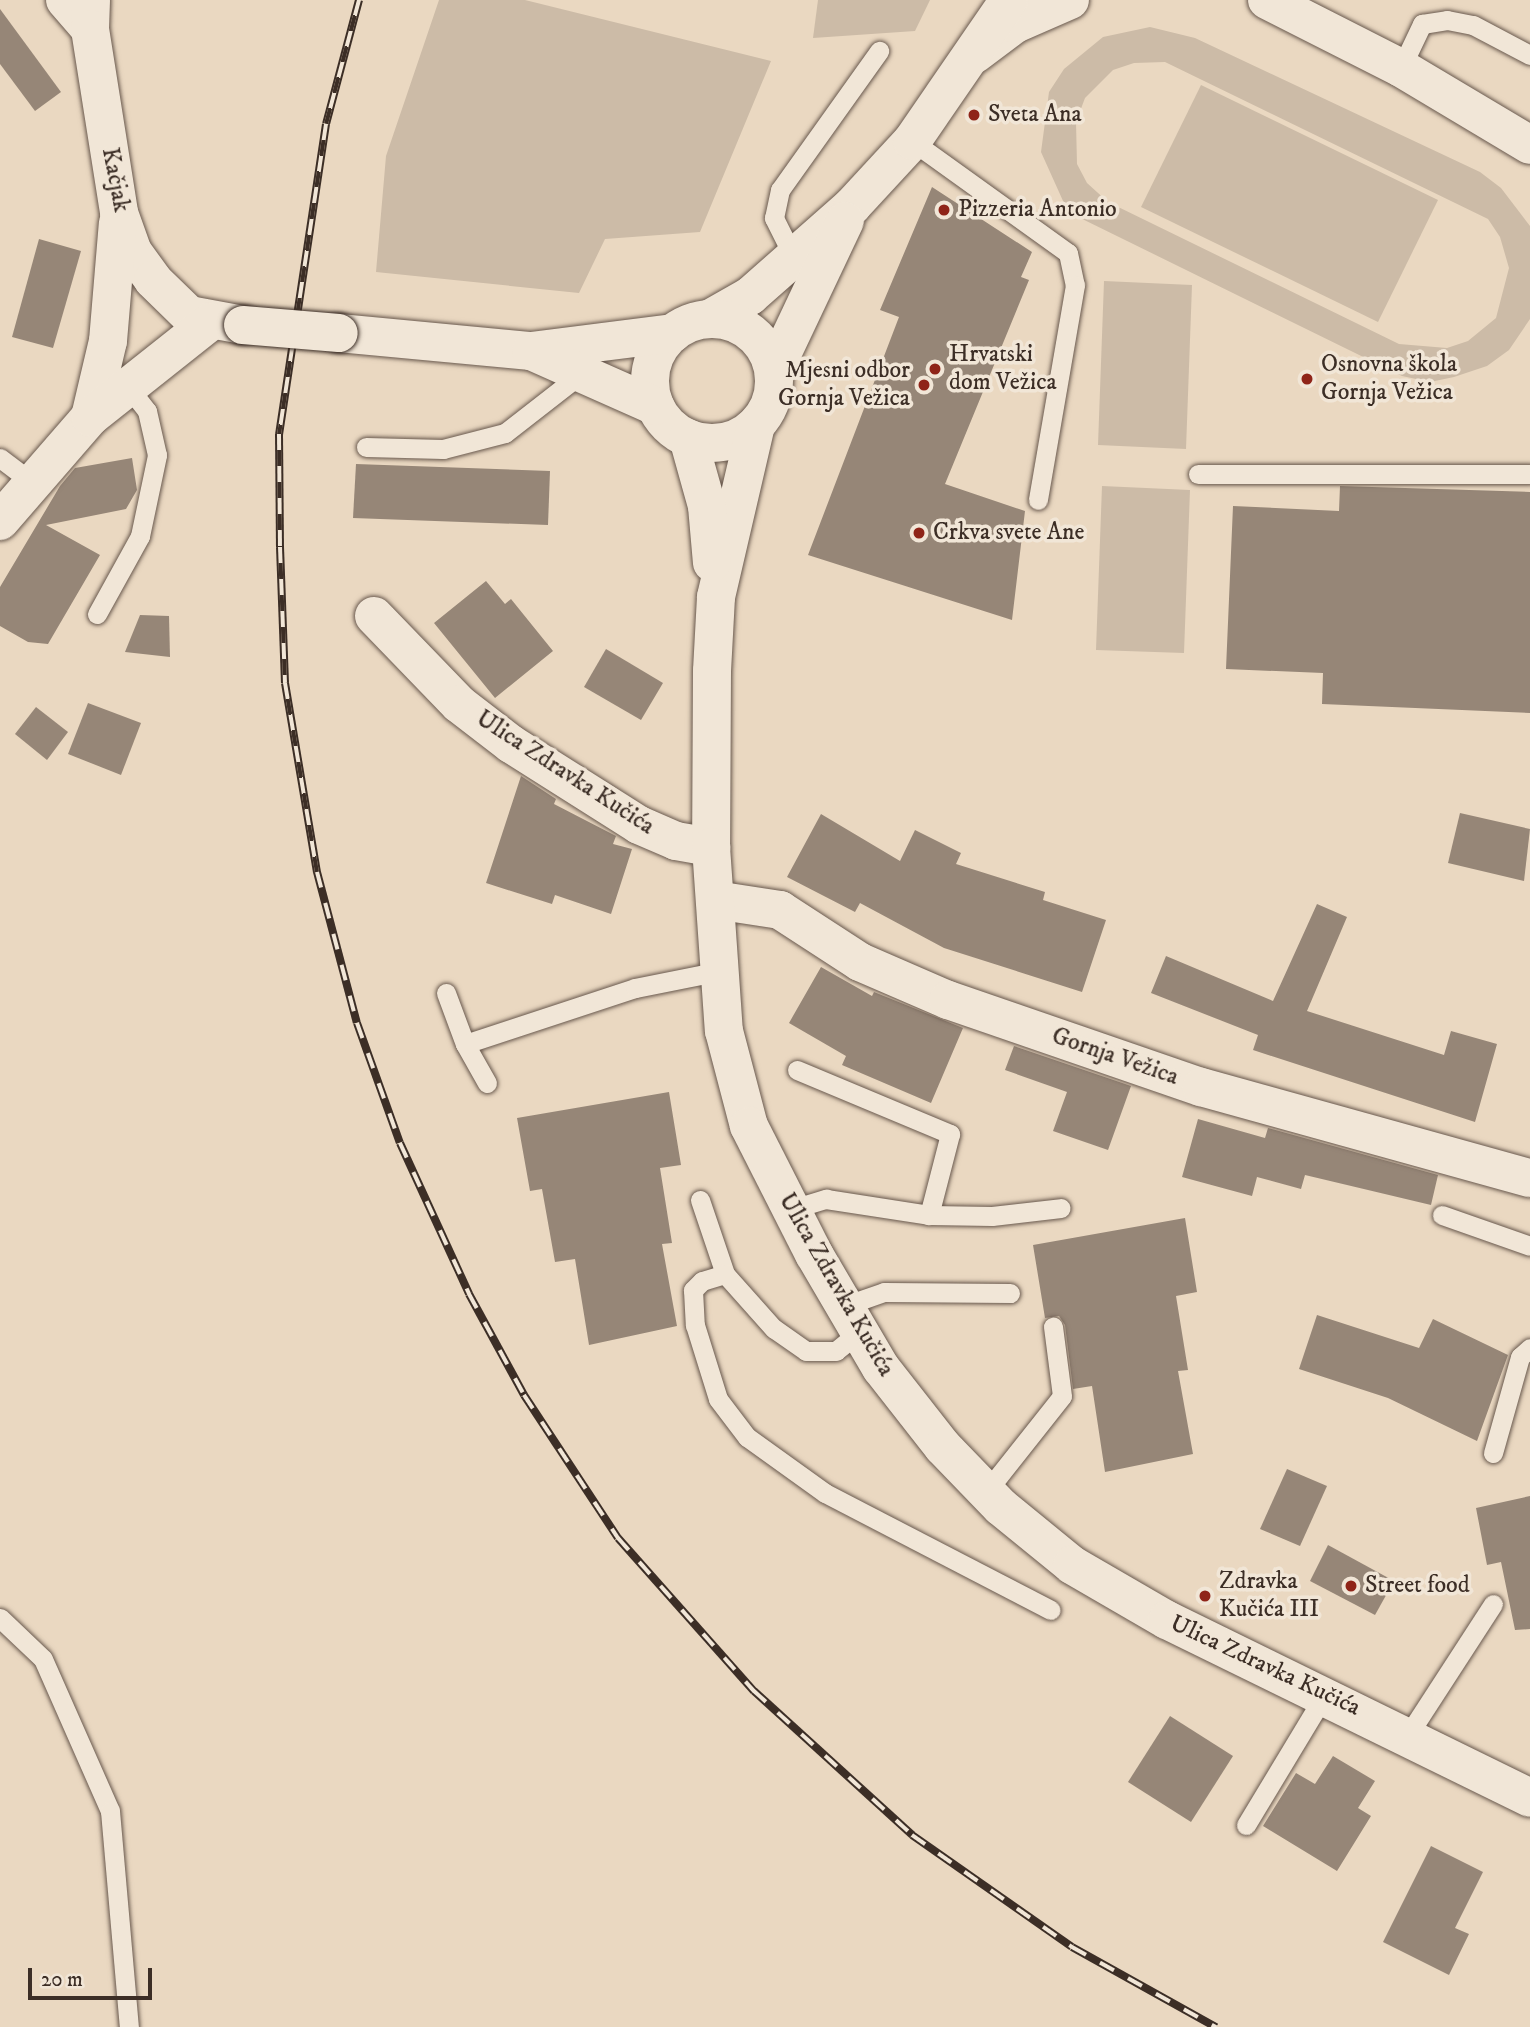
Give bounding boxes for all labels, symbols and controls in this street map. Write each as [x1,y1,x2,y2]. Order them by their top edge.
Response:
place label: Sveta Ana [988,101,1082,129]
marker: Sveta Ana [966,107,982,123]
street label: Kačjak [95,145,135,215]
place label: Pizzeria Antonio [958,196,1117,224]
marker: Pizzeria Antonio [936,202,952,218]
place label: Hrvatski dom Vežica [949,341,1057,397]
place label: Osnovna škola Gornja Vežica [1321,351,1457,407]
place label: Mjesni odbor Gornja Vežica [778,357,910,413]
marker: Hrvatski dom Vežica [927,361,943,377]
marker: Osnovna škola Gornja Vežica [1299,371,1315,387]
marker: Mjesni odbor Gornja Vežica [916,377,932,393]
place label: Crkva svete Ane [933,519,1084,547]
marker: Crkva svete Ane [911,525,927,541]
street label: Ulica Zdravka Kučića [470,705,660,841]
street label: Gornja Vežica [1048,1022,1182,1092]
street label: Ulica Zdravka Kučića [772,1188,900,1382]
place label: Zdravka Kučića III [1219,1568,1319,1624]
place label: Street food [1365,1572,1470,1600]
marker: Street food [1343,1578,1359,1594]
marker: Zdravka Kučića III [1197,1588,1213,1604]
street label: Ulica Zdravka Kučića [1165,1609,1365,1723]
scale bar [32,1954,156,1998]
text: 20 m [41,1967,83,1993]

